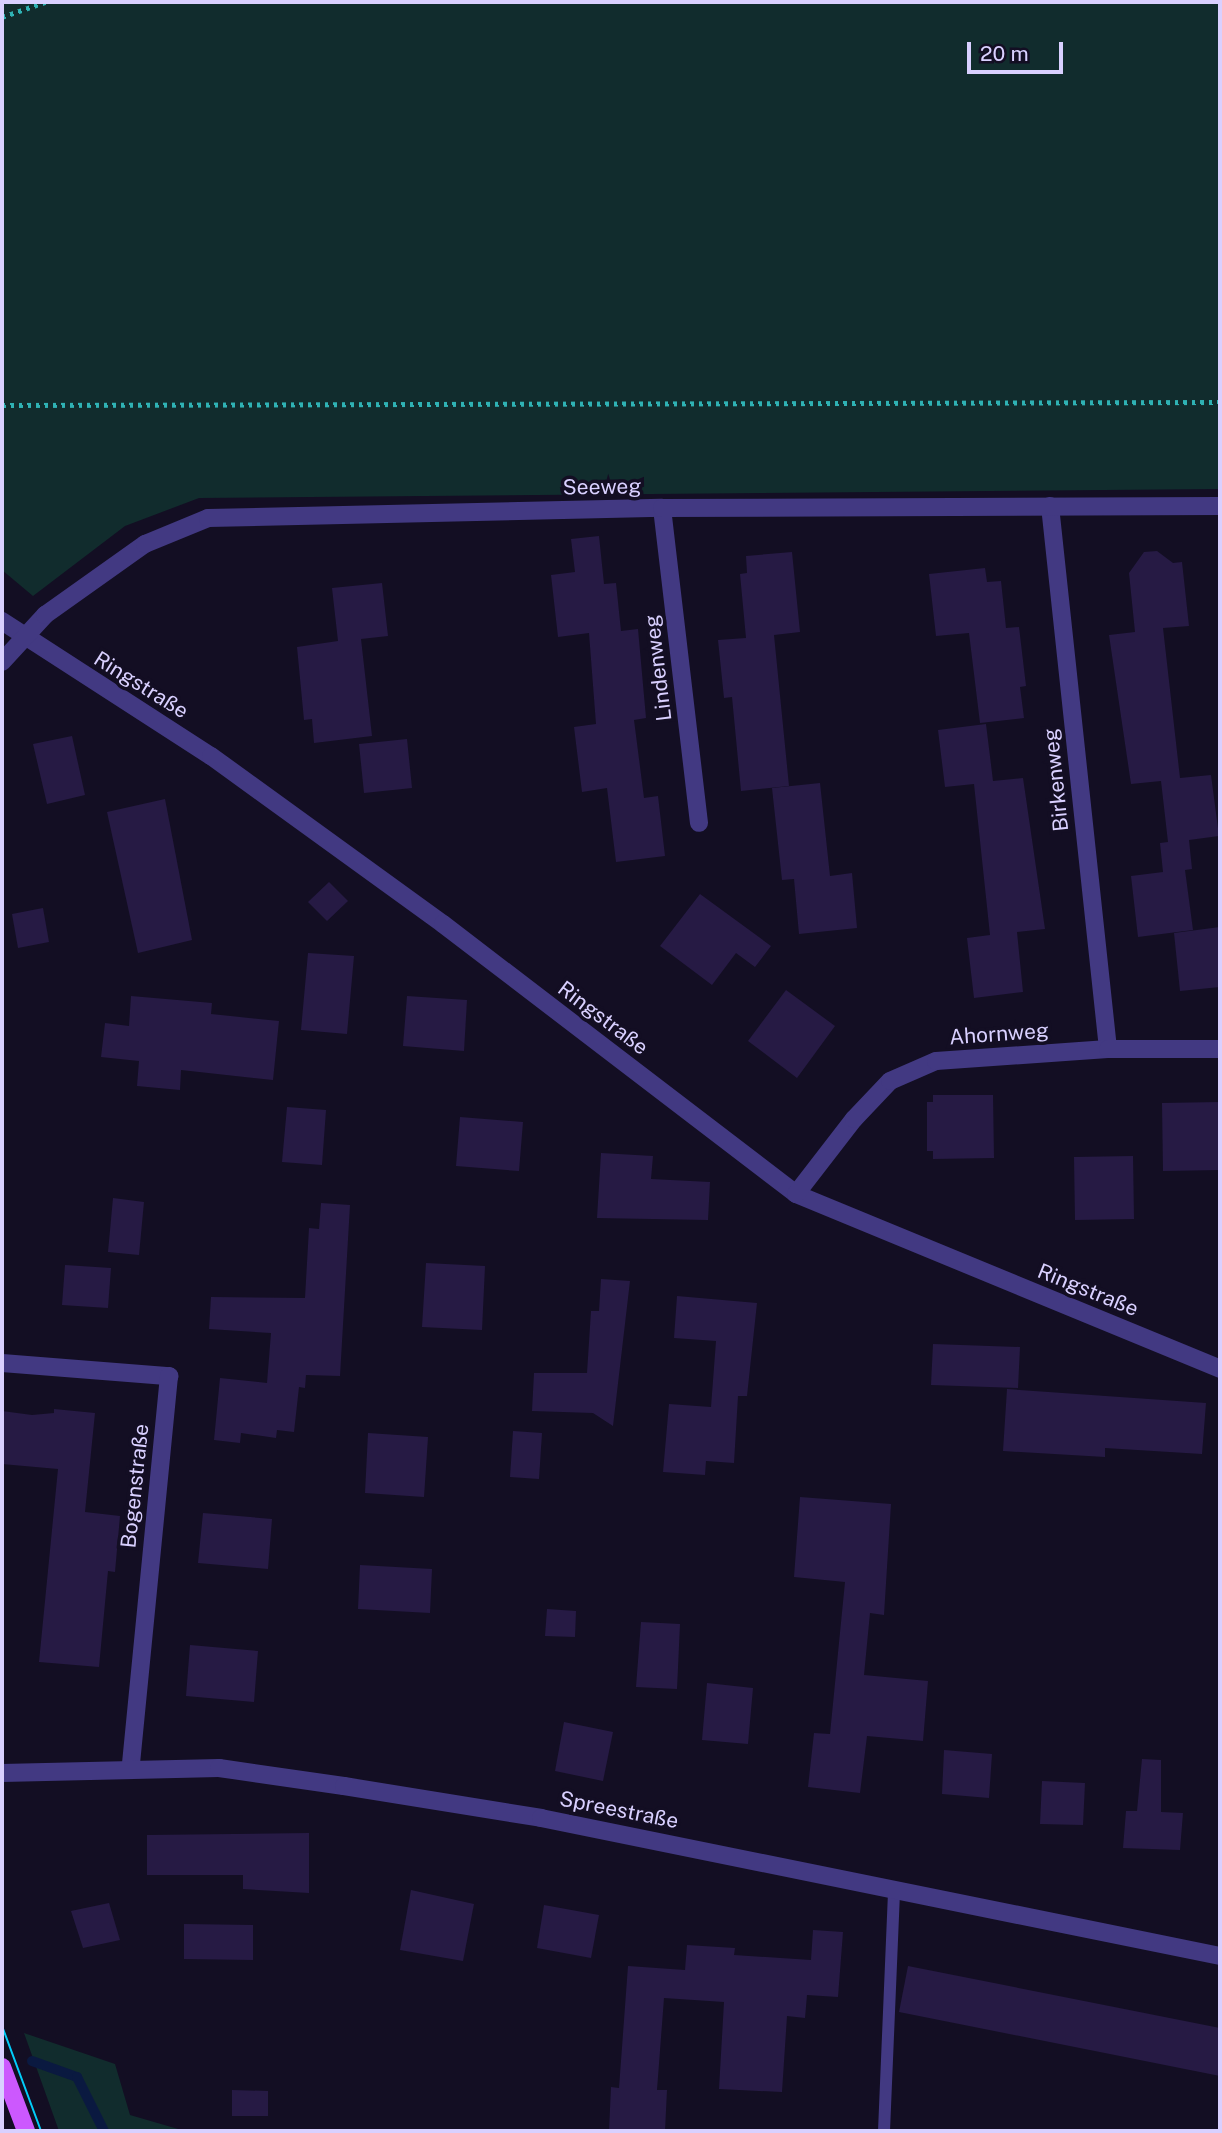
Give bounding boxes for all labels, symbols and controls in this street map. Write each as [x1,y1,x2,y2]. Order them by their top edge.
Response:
scale bar [970,28,1066,72]
text: 20 m [980,41,1029,66]
street label: Seeweg [562,474,642,500]
street label: Lindenweg [639,613,677,723]
street label: Ringstraße [89,646,193,724]
street label: Birkenweg [1038,727,1074,833]
street label: Ringstraße [553,976,653,1060]
street label: Ahornweg [948,1018,1050,1050]
street label: Ringstraße [1034,1258,1142,1322]
street label: Bogenstraße [116,1423,154,1549]
street label: Spreestraße [557,1786,681,1834]

